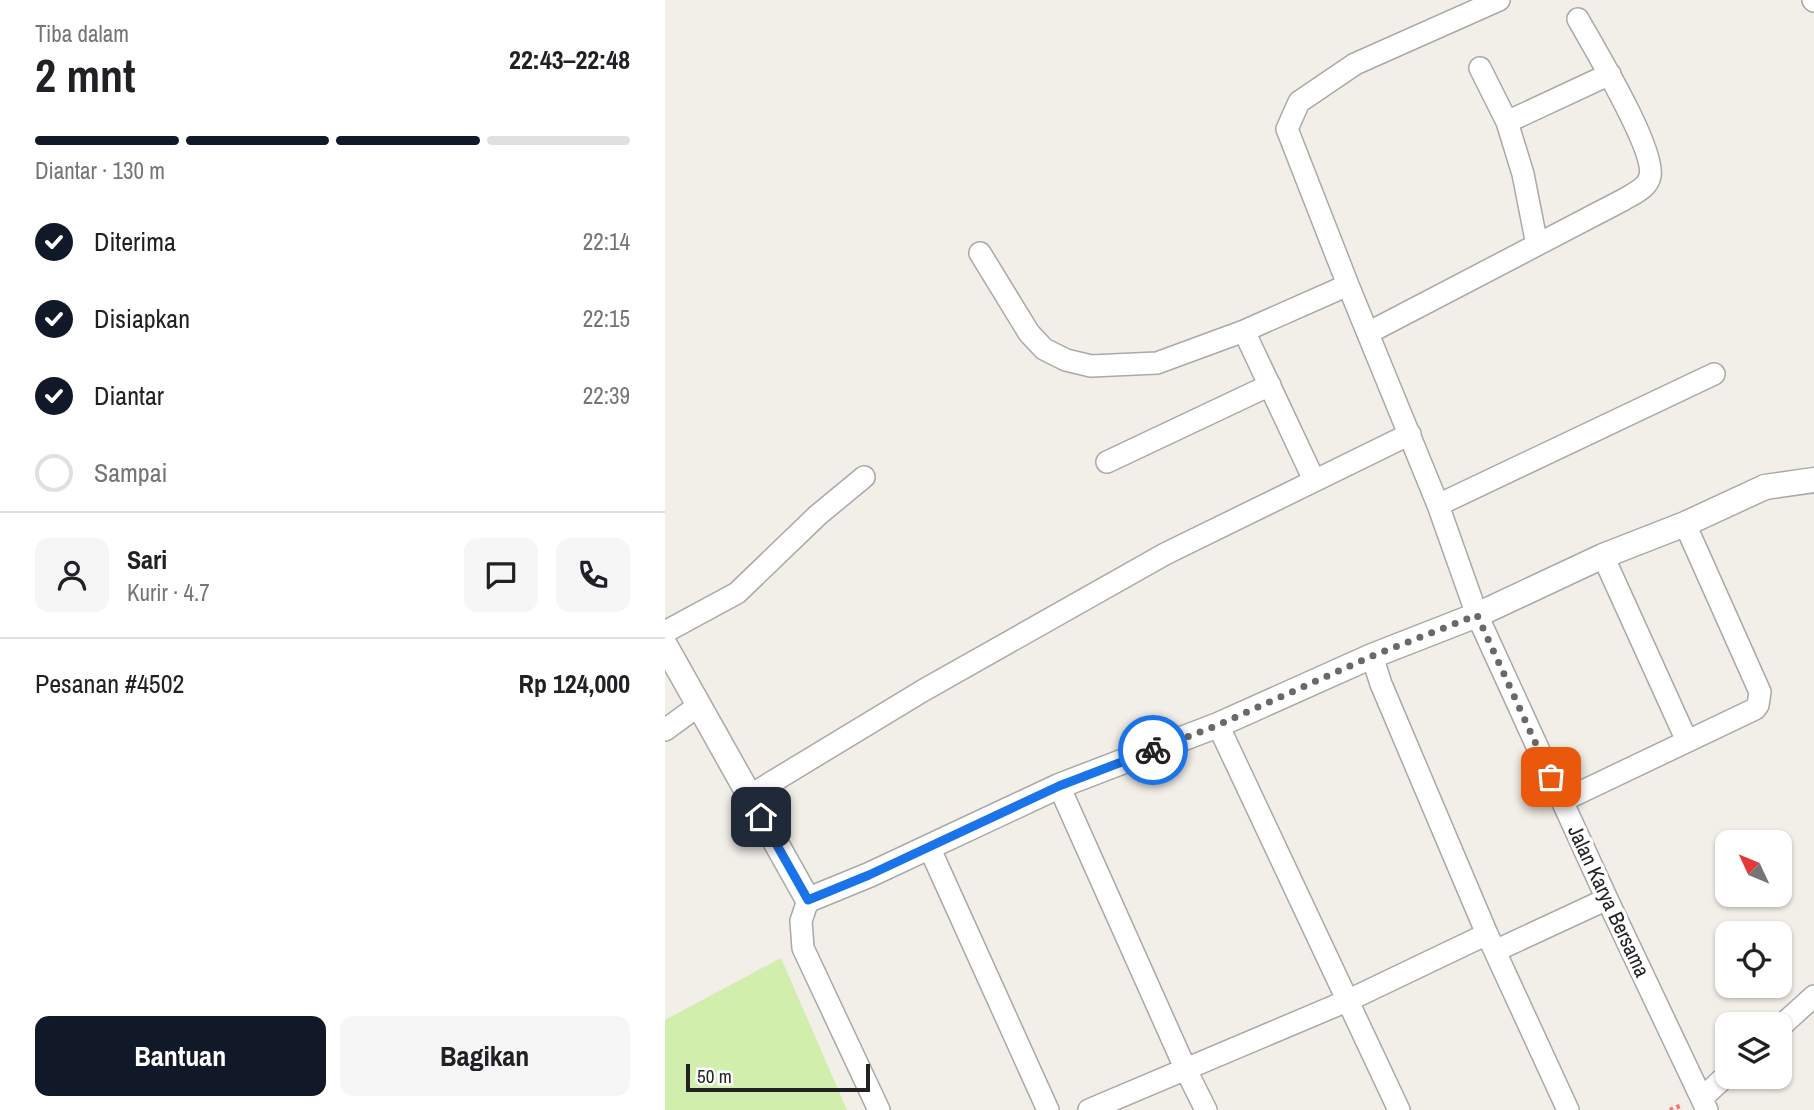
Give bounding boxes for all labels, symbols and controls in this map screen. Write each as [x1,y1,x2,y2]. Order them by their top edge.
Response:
text: Tiba dalam [35,18,129,49]
text: 22:43–22:48 [509,42,630,77]
text: 2 mnt [35,44,136,106]
text: Diantar · 130 m [35,155,165,186]
icon: check [35,223,73,261]
text: Diterima [94,224,176,259]
text: 22:14 [583,226,630,257]
icon: check [35,300,73,338]
text: Disiapkan [94,301,190,336]
text: 22:15 [583,303,630,334]
icon: check [35,377,73,415]
text: Diantar [94,378,164,413]
text: 22:39 [583,380,630,411]
text: Sampai [94,455,167,490]
button: person [35,538,109,612]
button: chat [464,538,538,612]
button: phone [556,538,630,612]
text: Sari [127,542,167,577]
text: Kurir · 4.7 [127,577,210,608]
text: Pesanan #4502 [35,666,184,701]
text: Rp 124,000 [519,666,630,701]
courier [1118,715,1188,785]
icon: bike [1134,731,1172,769]
pin [1521,747,1581,807]
icon: bag [1532,758,1570,796]
pin [731,787,791,847]
icon: home [742,798,780,836]
street label: Jalan Karya Bersama [1561,820,1657,982]
north arrow [1715,830,1792,906]
map controls [1715,830,1792,1089]
button: locate [1715,921,1792,998]
button: layers [1715,1012,1792,1089]
button: Bantuan [35,1016,326,1096]
button: Bagikan [340,1016,630,1096]
scale bar [686,1061,870,1093]
text: 50 m [697,1063,732,1089]

